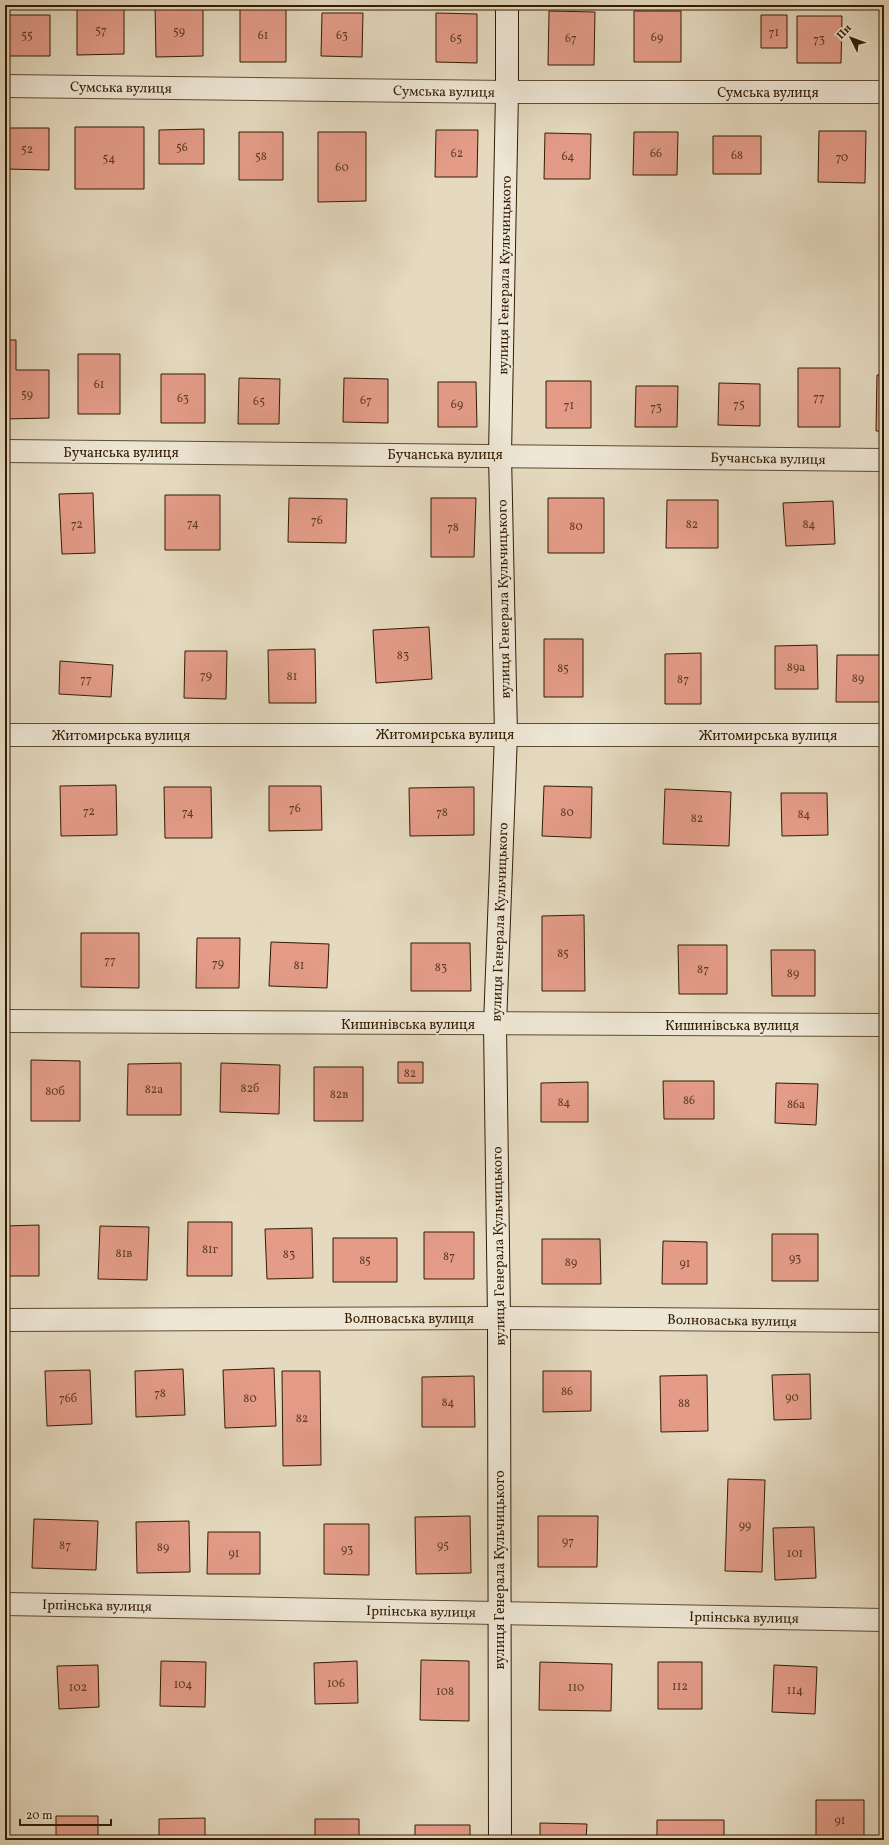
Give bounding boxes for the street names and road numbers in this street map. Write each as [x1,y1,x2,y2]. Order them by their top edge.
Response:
street label: Сумська вулиця [70,78,172,99]
street label: Сумська вулиця [393,82,495,103]
street label: Сумська вулиця [717,84,819,103]
street label: вулиця Генерала Кульчицького [494,175,517,375]
street label: Бучанська вулиця [63,444,179,463]
street label: Бучанська вулиця [387,446,503,465]
street label: Бучанська вулиця [710,449,826,470]
street label: вулиця Генерала Кульчицького [493,499,516,699]
street label: Житомирська вулиця [376,726,514,745]
street label: Житомирська вулиця [52,727,190,746]
street label: Житомирська вулиця [699,727,837,746]
street label: вулиця Генерала Кульчицького [488,822,513,1022]
street label: Кишинівська вулиця [341,1016,475,1035]
street label: Кишинівська вулиця [665,1017,799,1036]
street label: вулиця Генерала Кульчицького [488,1146,511,1346]
street label: Волноваська вулиця [344,1310,474,1329]
street label: Волноваська вулиця [667,1311,797,1332]
street label: вулиця Генерала Кульчицького [491,1470,510,1670]
street label: Ірпінська вулиця [42,1596,152,1617]
street label: Ірпінська вулиця [366,1602,476,1623]
street label: Ірпінська вулиця [689,1608,799,1629]

